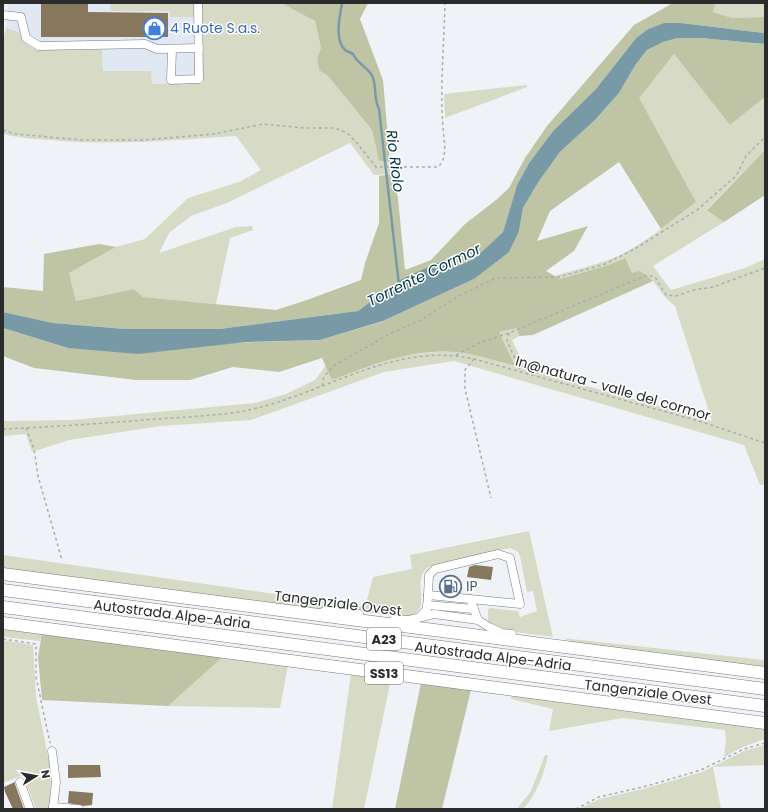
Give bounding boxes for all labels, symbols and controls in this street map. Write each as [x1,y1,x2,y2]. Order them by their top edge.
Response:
shop icon: 4 Ruote S.a.s. [142,15,168,41]
place label: 4 Ruote S.a.s. [170,18,260,38]
water label: Rio Riolo [381,129,410,193]
water label: Torrente Cormor [363,238,485,311]
street label: In@natura - valle del cormor [513,351,713,425]
fuel station icon: IP [438,573,464,599]
place label: IP [466,576,478,596]
street label: Tangenziale Ovest [273,585,403,621]
street label: Autostrada Alpe-Adria [92,594,252,634]
road number: A23 [367,628,401,650]
street label: Autostrada Alpe-Adria [413,636,573,676]
road number: SS13 [365,662,403,684]
street label: Tangenziale Ovest [583,674,713,710]
north arrow [16,756,56,796]
text: N [37,769,54,780]

